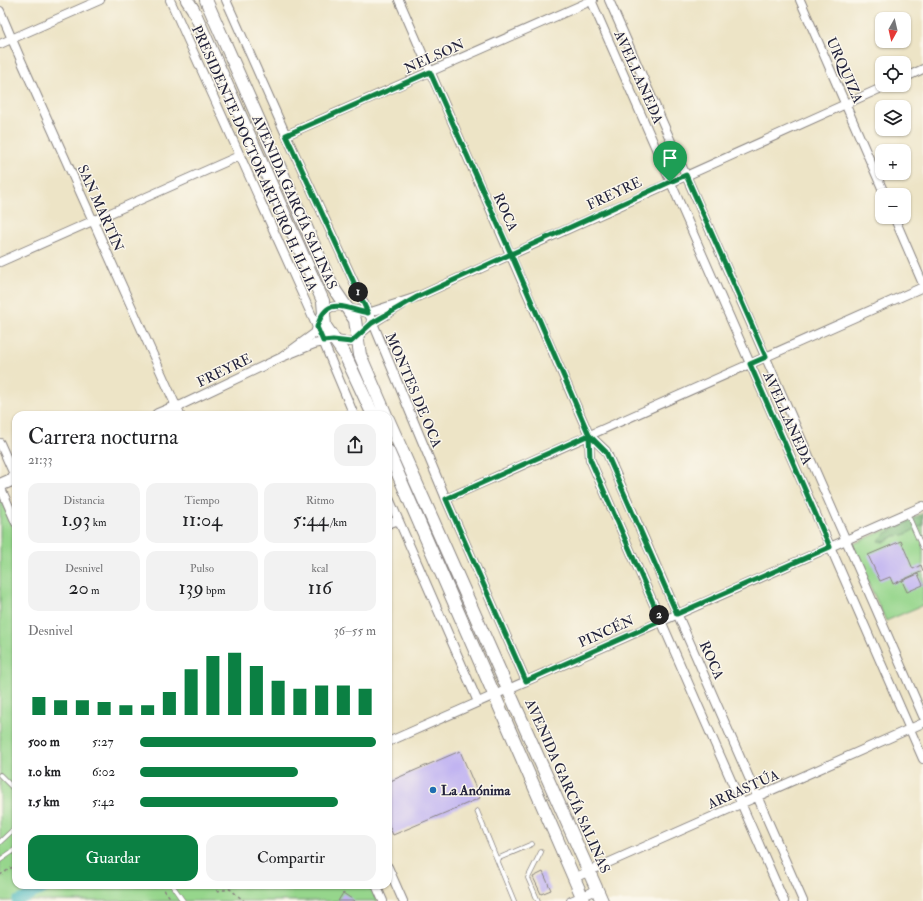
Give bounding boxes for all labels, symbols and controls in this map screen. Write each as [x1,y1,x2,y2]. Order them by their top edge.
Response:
north arrow [875,12,911,48]
map controls [875,12,911,224]
street label: PRESIDENTE DOCTOR ARTURO H. ILLIA [188,23,321,294]
street label: AVELLANEDA [610,27,667,127]
street label: NELSON [401,35,467,77]
street label: URQUIZA [823,35,867,106]
button: locate [875,56,911,92]
button: layers [875,100,911,136]
street label: AVENIDA GARCÍA SALINAS [248,112,341,292]
pin [653,141,687,182]
button: + [875,144,911,180]
icon: arrive [659,147,681,169]
street label: SAN MARTÍN [74,162,127,255]
street label: FREYRE [584,173,644,214]
button: − [875,188,911,224]
street label: ROCA [490,190,522,234]
pin: 1 [348,282,368,302]
text: 1 [356,285,360,298]
street label: MONTES DE OCA [382,330,445,450]
street label: FREYRE [194,350,254,391]
street label: AVELLANEDA [759,368,816,468]
text: Carrera nocturna [28,423,178,451]
button: share [334,424,376,466]
text: 21:33 [28,452,52,468]
text: Distancia [63,494,105,507]
text: Tiempo [185,494,219,507]
text: Ritmo [306,494,334,507]
text: 1.93 [61,507,90,532]
text: 11:04 [182,507,222,532]
text: 5:44 [293,507,328,532]
text: km [90,516,107,529]
text: /km [328,516,347,529]
text: Desnivel [65,562,103,575]
text: Pulso [190,562,214,575]
text: kcal [312,562,328,575]
text: 20 [68,575,89,600]
text: 139 [179,575,204,600]
text: 116 [308,575,332,600]
text: m [89,584,100,597]
text: bpm [204,584,225,597]
pin: 2 [649,605,669,625]
text: 2 [656,608,662,621]
street label: PINCÉN [576,611,637,651]
text: Desnivel [28,623,73,639]
text: 36–55 m [334,623,376,639]
street label: ROCA [696,638,728,682]
street label: AVENIDA GARCÍA SALINAS [521,696,614,876]
text: 500 m [28,734,60,750]
text: 5:27 [92,734,113,750]
text: 1.0 km [28,764,61,780]
text: 6:02 [92,764,115,780]
street label: ARRASTÚA [704,766,782,813]
place label: La Anónima [441,782,511,799]
marker: La Anónima [428,785,438,795]
text: 1.5 km [28,794,60,810]
text: 5:42 [92,794,115,810]
button: Guardar [28,835,198,881]
button: Compartir [206,835,376,881]

